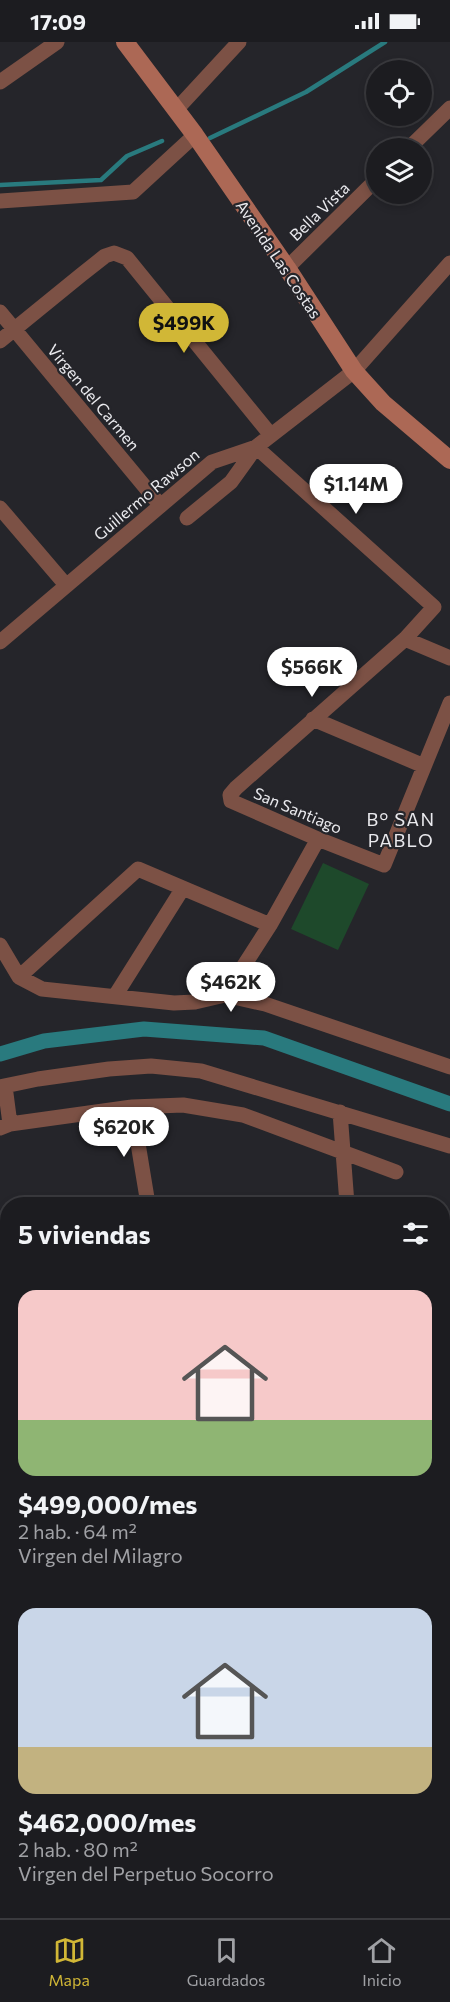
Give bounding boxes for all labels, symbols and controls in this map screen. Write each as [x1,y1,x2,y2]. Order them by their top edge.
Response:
text: 17:09 [30,8,86,35]
map controls [366,60,432,204]
button: locate [366,60,432,126]
button: layers [366,138,432,204]
street label: Bella Vista [285,178,353,244]
street label: Avenida Las Costas [232,196,326,322]
pin: $499K [142,303,226,354]
text: $499K [153,310,215,334]
street label: Virgen del Carmen [44,340,144,454]
street label: Guillermo Rawson [89,444,203,544]
pin: $1.14M [307,464,405,515]
text: $1.14M [324,471,388,495]
pin: $566K [270,647,354,698]
text: $566K [281,654,343,678]
street label: San Santiago [251,783,345,837]
district label: B° SAN PABLO [366,808,436,851]
pin: $462K [189,962,273,1013]
text: $462K [200,969,262,993]
pin: $620K [82,1107,166,1158]
text: $620K [93,1114,155,1138]
icon: filters [399,1217,432,1250]
text: 5 viviendas [18,1218,151,1249]
icon: home [171,1329,279,1437]
text: $499,000/mes [18,1488,197,1519]
text: 2 hab. · 64 m² [18,1519,137,1543]
text: Virgen del Milagro [18,1543,183,1567]
icon: home [171,1647,279,1755]
text: $462,000/mes [18,1806,196,1837]
text: 2 hab. · 80 m² [18,1837,138,1861]
text: Virgen del Perpetuo Socorro [18,1861,274,1885]
tab: Mapa [48,1934,90,1989]
tab: Guardados [187,1934,265,1989]
tab: Inicio [362,1934,402,1989]

